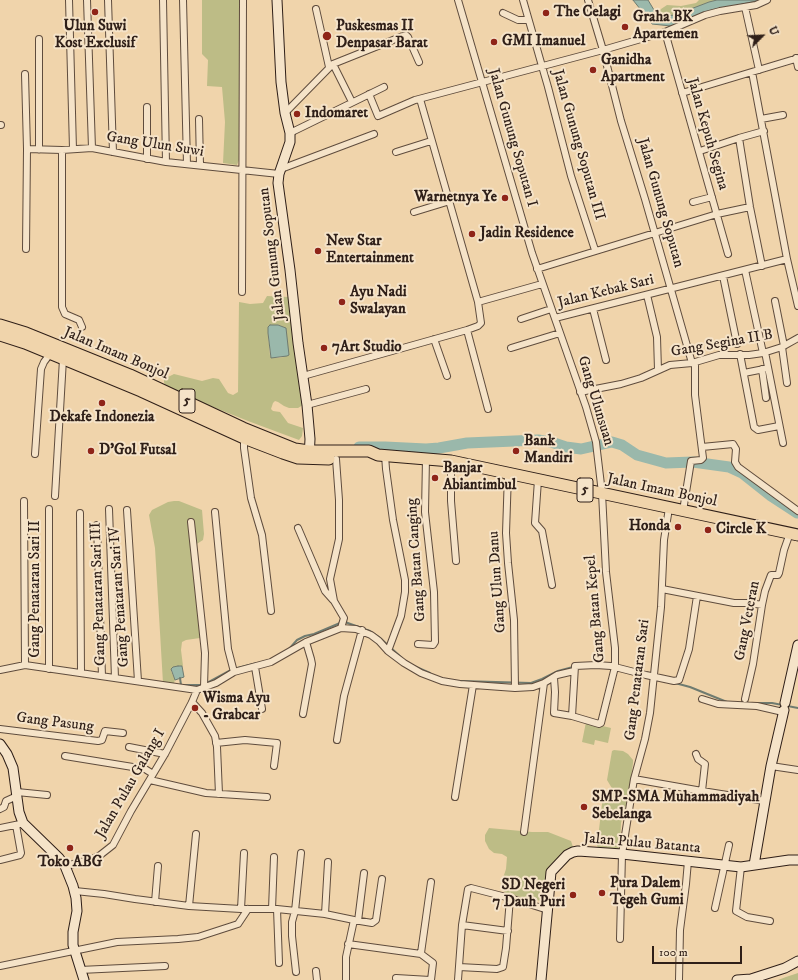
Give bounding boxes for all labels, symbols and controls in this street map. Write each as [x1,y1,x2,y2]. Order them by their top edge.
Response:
place label: The Celagi [554,4,621,22]
marker: Ulun Suwi Kost Exclusif [90,7,100,17]
marker: The Celagi [541,8,551,18]
place label: Graha BK Apartemen [633,9,698,44]
north arrow [742,16,782,56]
place label: Ulun Suwi Kost Exclusif [55,18,135,53]
place label: Puskesmas II Denpasar Barat [336,18,428,53]
marker: Graha BK Apartemen [620,22,630,32]
text: U [765,24,781,38]
marker: Puskesmas II Denpasar Barat [321,30,333,42]
place label: GMI Imanuel [502,33,585,51]
marker: GMI Imanuel [489,37,499,47]
place label: Ganidha Apartment [601,52,665,87]
marker: Ganidha Apartment [588,65,598,75]
street label: Jalan Gunung Soputan I [484,67,540,209]
street label: Jalan Gunung Soputan III [548,68,608,222]
street label: Jalan Kepuh Segina [682,76,732,192]
place label: Indomaret [305,105,368,123]
marker: Indomaret [292,109,302,119]
street label: Gang Ulun Suwi [105,128,205,162]
street label: Jalan Gunung Soputan [633,136,687,270]
street label: Jalan Gunung Soputan [256,186,290,322]
place label: Warnetnya Ye [414,189,497,207]
marker: Warnetnya Ye [500,193,510,203]
place label: Jadin Residence [480,225,574,243]
marker: Jadin Residence [467,229,477,239]
place label: New Star Entertainment [326,233,414,268]
marker: New Star Entertainment [313,246,323,256]
street label: Jalan Kebak Sari [556,271,656,313]
place label: Ayu Nadi Swalayan [350,284,407,319]
marker: Ayu Nadi Swalayan [337,297,347,307]
street label: Jalan Imam Bonjol [61,324,171,384]
street label: Gang Segina II B [670,326,774,362]
place label: 7Art Studio [332,339,402,357]
marker: 7Art Studio [319,343,329,353]
street label: Gang Ulunsuan [573,354,617,448]
road number: 5 [179,389,195,413]
marker: Dekafe Indonezia [97,398,107,408]
place label: Dekafe Indonezia [50,409,154,427]
place label: Bank Mandiri [524,433,573,468]
place label: D'Gol Futsal [99,442,176,460]
marker: D'Gol Futsal [86,446,96,456]
marker: Bank Mandiri [511,446,521,456]
place label: Banjar Abiantimbul [443,460,516,495]
street label: Jalan Imam Bonjol [605,471,719,511]
marker: Banjar Abiantimbul [430,473,440,483]
road number: 5 [577,478,593,502]
street label: Gang Batan Canging [404,498,430,622]
place label: Honda [629,518,670,536]
street label: Gang Penataran Sari II [27,520,45,658]
place label: Circle K [716,521,766,539]
street label: Gang Penataran Sari III [87,522,111,666]
marker: Honda [673,522,683,532]
marker: Circle K [703,525,713,535]
street label: Gang Penataran Sari IV [106,526,134,668]
street label: Gang Ulun Danu [485,530,511,634]
street label: Gang Batan Kepel [582,554,610,664]
street label: Gang Veteran [731,580,765,662]
street label: Gang Penataran Sari [622,618,654,742]
place label: Wisma Ayu - Grabcar [203,690,270,725]
marker: Wisma Ayu - Grabcar [190,703,200,713]
street label: Gang Pasung [15,709,95,737]
street label: Jalan Pulau Galang I [92,726,170,842]
place label: SMP-SMA Muhammadiyah Sebelanga [592,789,759,824]
marker: SMP-SMA Muhammadiyah Sebelanga [579,802,589,812]
street label: Jalan Pulau Batanta [583,830,701,858]
marker: Toko ABG [65,843,75,853]
place label: Toko ABG [38,854,102,872]
place label: Pura Dalem Tegeh Gumi [610,875,684,910]
place label: SD Negeri 7 Dauh Puri [493,877,565,912]
marker: Pura Dalem Tegeh Gumi [597,888,607,898]
marker: SD Negeri 7 Dauh Puri [568,890,578,900]
scale bar [654,938,744,964]
text: 100 m [659,945,688,960]

